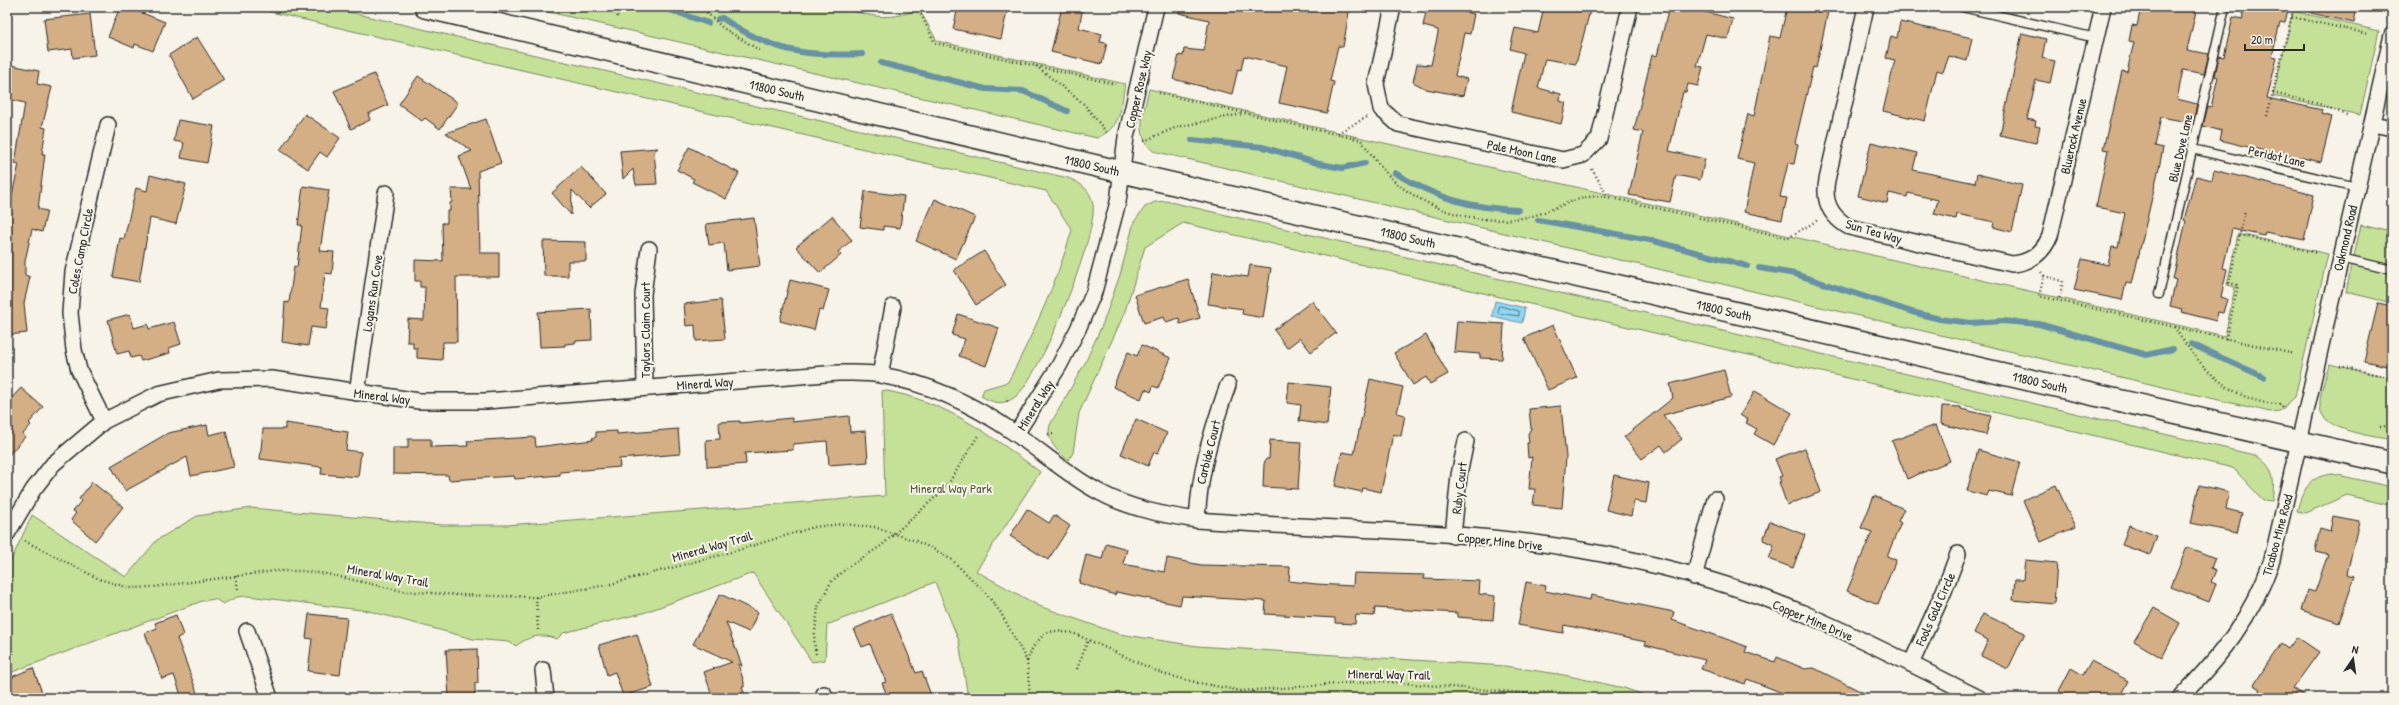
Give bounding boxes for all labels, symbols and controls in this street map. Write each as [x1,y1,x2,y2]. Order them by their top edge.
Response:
scale bar [2245,26,2304,52]
text: 20 m [2251,31,2273,48]
street label: Copper Rose Way [1120,48,1156,130]
street label: 11800 South [748,75,807,105]
street label: Bluerock Avenue [2056,96,2090,176]
street label: Blue Dove Lane [2163,112,2197,184]
street label: Pale Moon Lane [1485,135,1559,167]
street label: Peridot Lane [2247,141,2307,171]
street label: 11800 South [1063,150,1122,180]
street label: Oakmond Road [2329,203,2361,273]
street label: Coles Camp Circle [63,206,97,296]
street label: Sun Tea Way [1844,214,1905,248]
street label: 11800 South [1379,222,1438,252]
street label: Logans Run Cove [358,253,386,333]
street label: Taylors Claim Court [636,282,654,378]
street label: 11800 South [1695,295,1754,325]
street label: 11800 South [2011,367,2070,397]
street label: Mineral Way [676,372,734,394]
street label: Mineral Way [1012,376,1058,434]
street label: Mineral Way [353,384,412,408]
street label: Carbide Court [1191,417,1225,486]
street label: Ruby Court [1447,461,1471,515]
park label: Mineral Way Park [910,479,992,497]
street label: Ticaboo Mine Road [2257,492,2297,578]
street label: Mineral Way Trail [670,526,755,566]
street label: Copper Mine Drive [1456,528,1544,554]
street label: Mineral Way Trail [346,559,431,591]
street label: Fools Gold Circle [1910,569,1959,649]
street label: Copper Mine Drive [1770,595,1856,645]
north arrow [2333,639,2373,679]
text: N [2351,642,2360,657]
street label: Mineral Way Trail [1348,664,1431,684]

